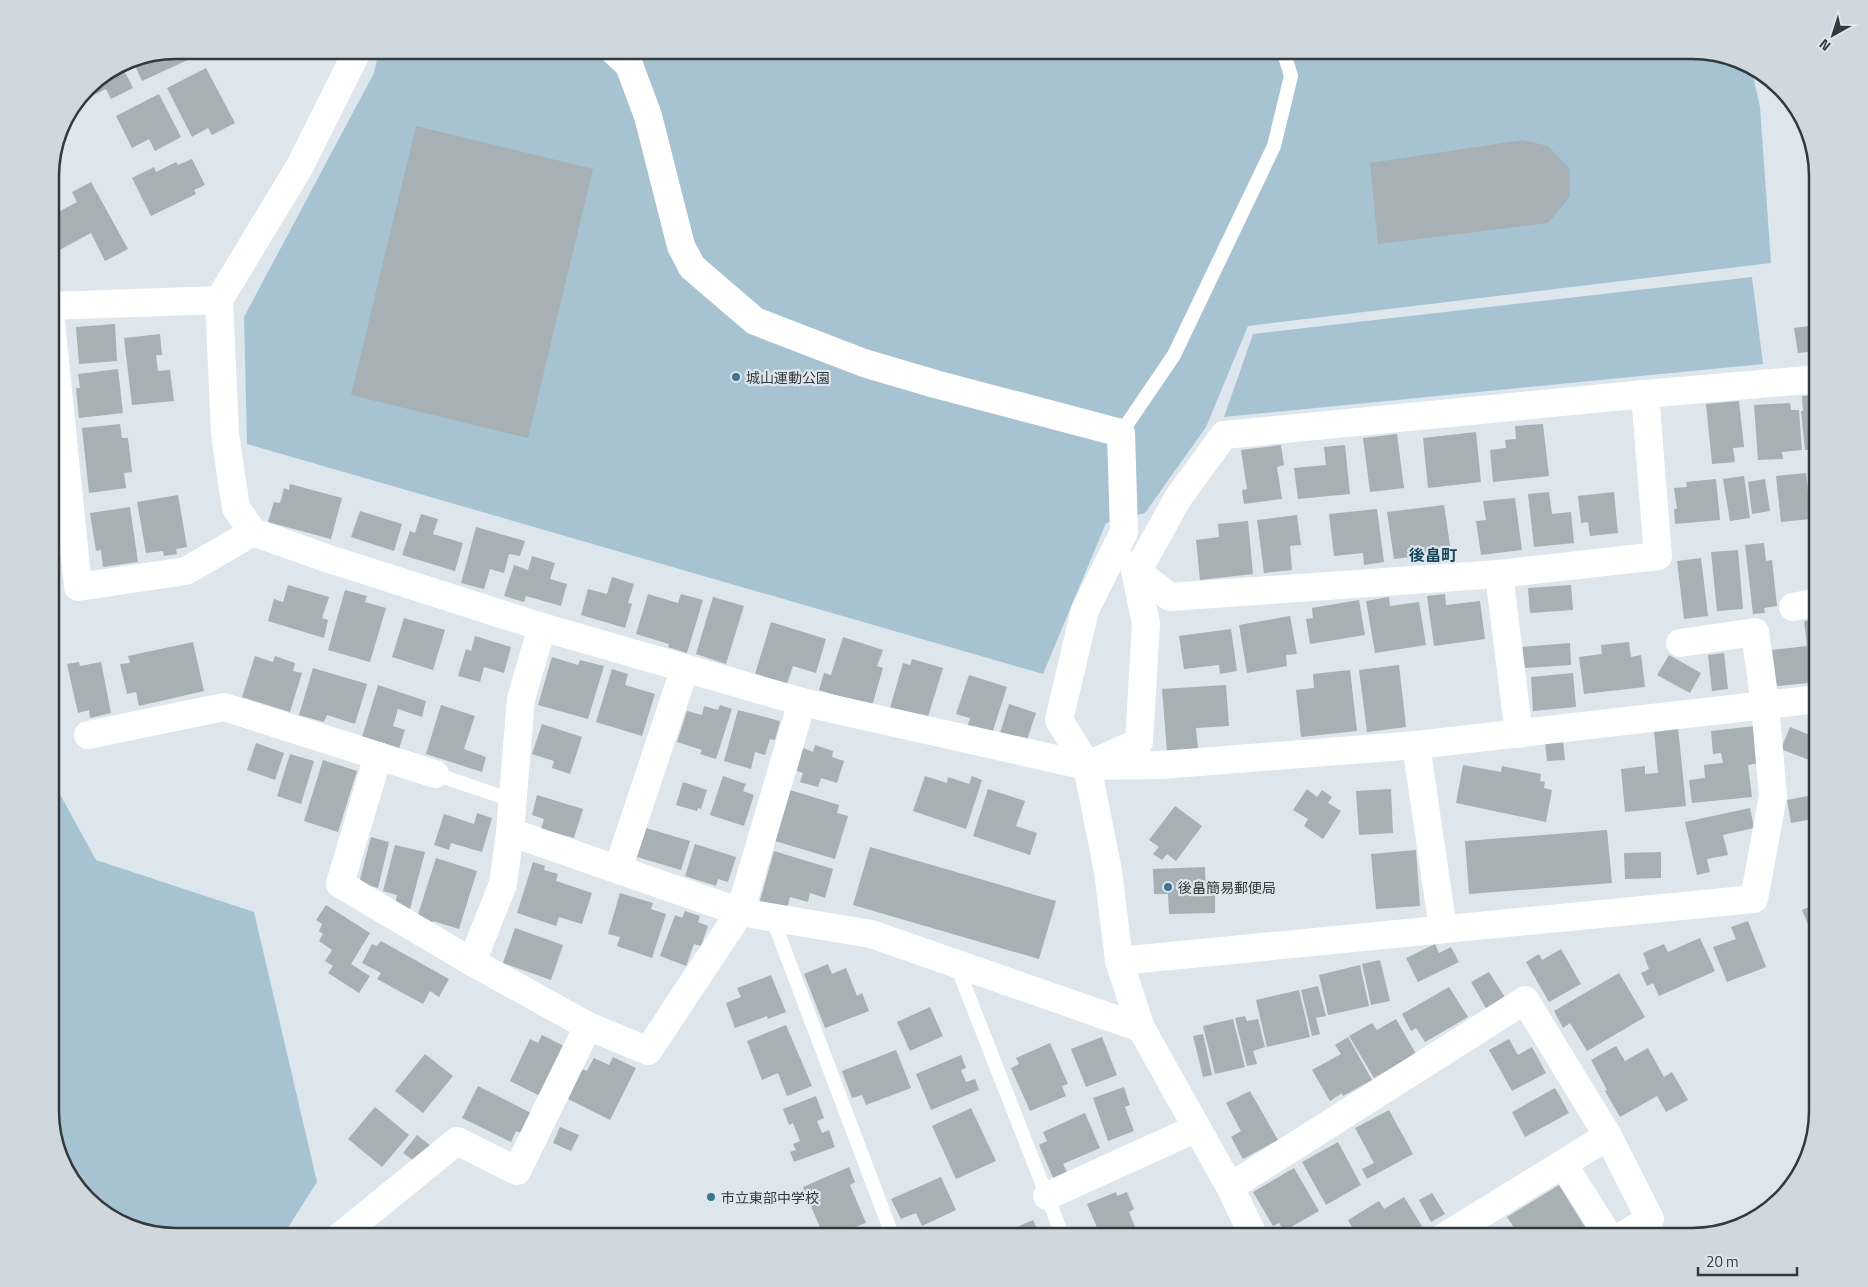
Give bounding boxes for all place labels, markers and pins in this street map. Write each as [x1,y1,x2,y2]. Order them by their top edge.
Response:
place label: 城山運動公園 [746,367,830,388]
marker: 城山運動公園 [730,371,742,383]
place label: 後畠簡易郵便局 [1178,877,1276,898]
marker: 後畠簡易郵便局 [1162,881,1174,893]
place label: 市立東部中学校 [721,1187,819,1208]
marker: 市立東部中学校 [705,1191,717,1203]

